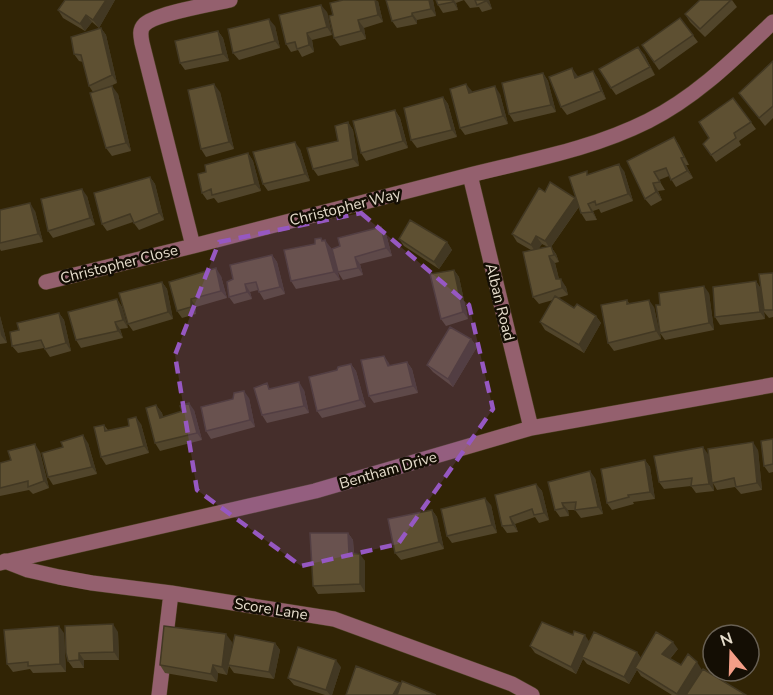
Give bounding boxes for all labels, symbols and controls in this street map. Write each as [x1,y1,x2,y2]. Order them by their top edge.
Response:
street label: Christopher Way [287,183,403,230]
street label: Christopher Close [58,240,180,288]
street label: Alban Road [481,261,519,343]
street label: Bentham Drive [337,447,439,493]
street label: Score Lane [233,593,309,625]
north arrow [701,623,761,683]
text: N [717,627,736,652]

